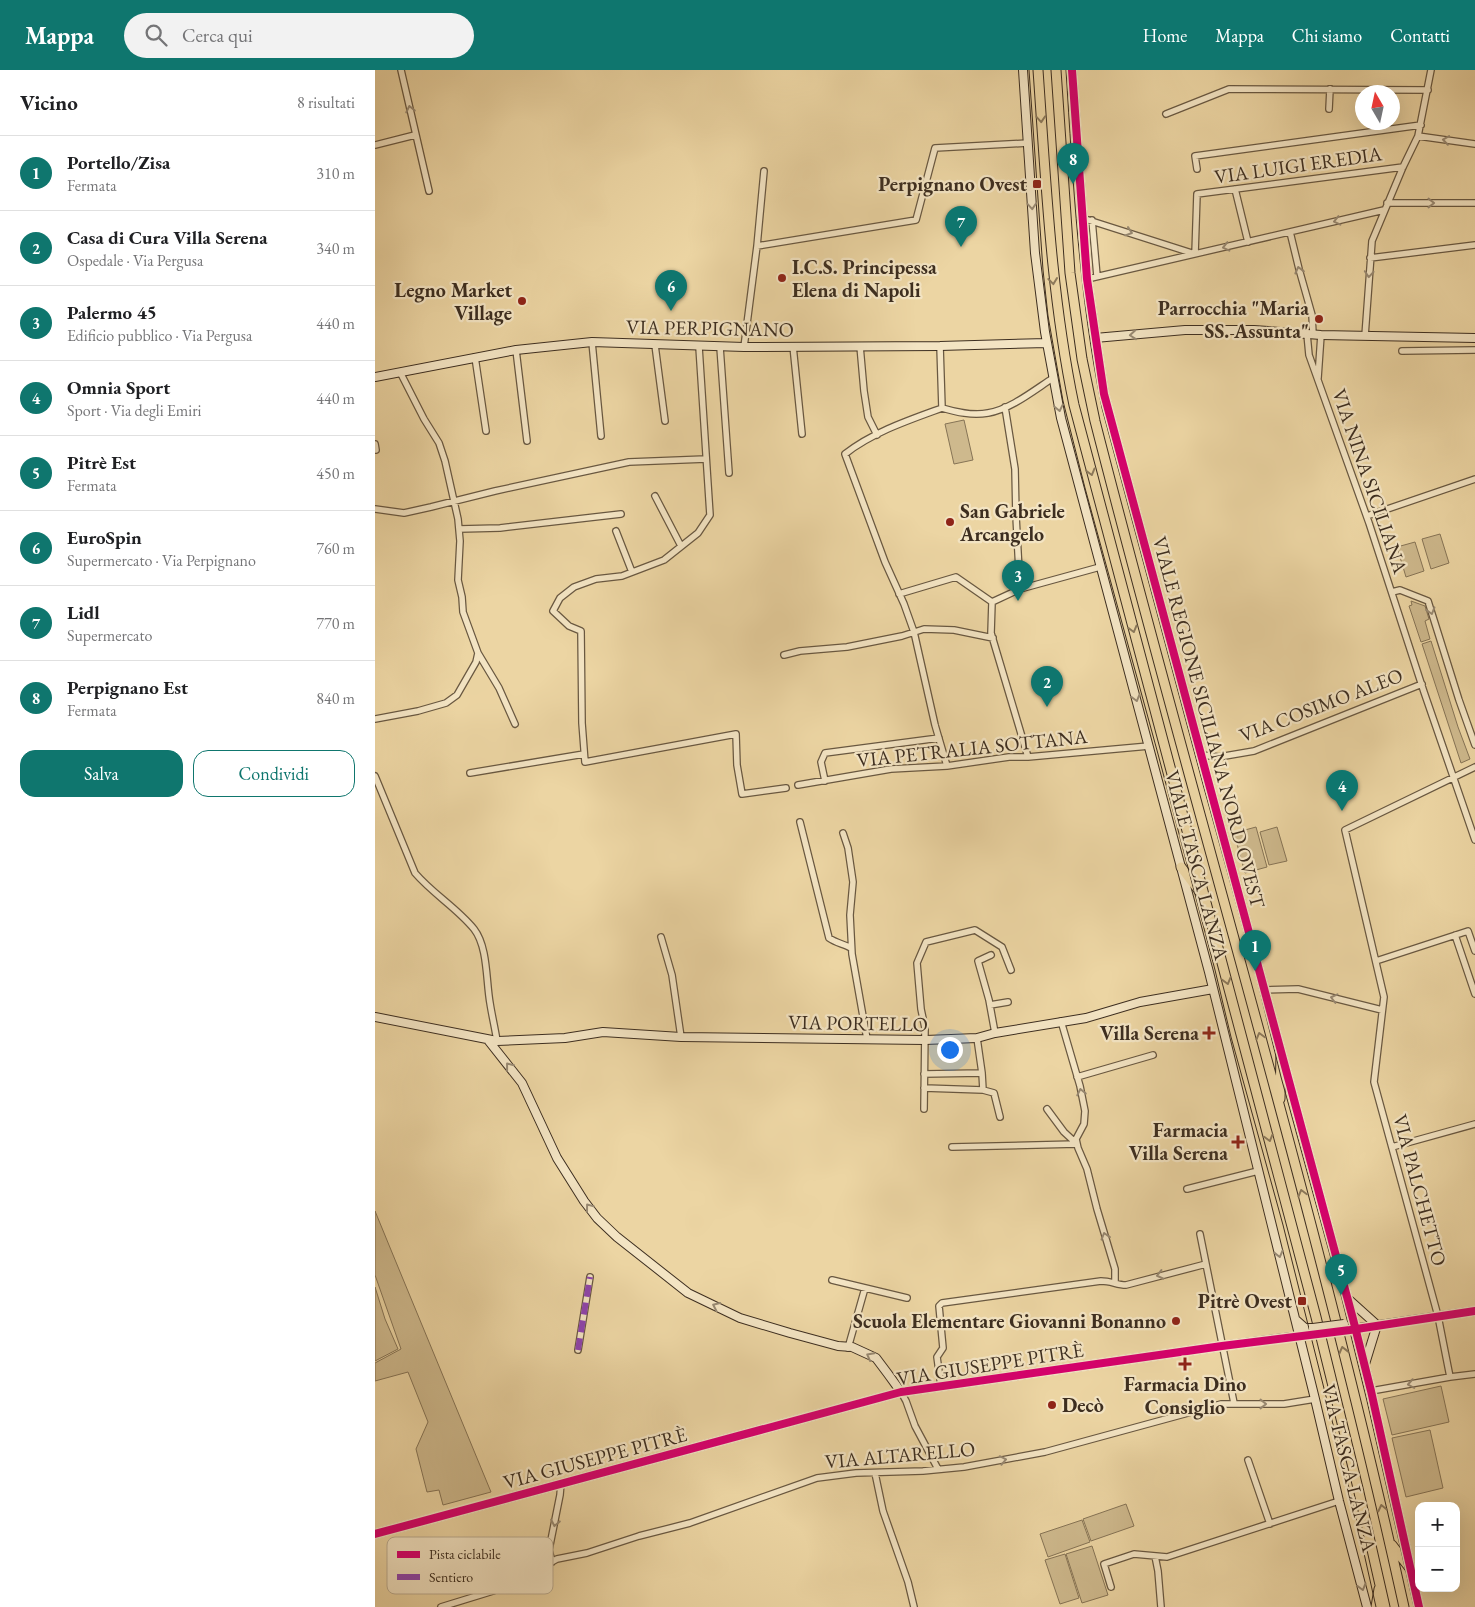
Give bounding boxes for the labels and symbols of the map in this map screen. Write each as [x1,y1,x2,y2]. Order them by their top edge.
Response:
north arrow [1355,85,1400,130]
one-way arrow [405,105,416,114]
one-way arrow [1036,115,1047,123]
one-way arrow [1442,135,1450,146]
street label: VIA LUIGI EREDIA [1212,140,1384,190]
pin: 8 [1057,143,1089,184]
place label: Perpignano Ovest [878,171,1027,197]
marker: Perpignano Ovest [1031,178,1043,190]
one-way arrow [1428,198,1435,208]
one-way arrow [1026,202,1037,210]
pin: 7 [945,206,977,247]
one-way arrow [1333,215,1342,226]
one-way arrow [1124,227,1133,237]
one-way arrow [1221,241,1230,252]
place label: I.C.S. Principessa Elena di Napoli [792,254,937,303]
one-way arrow [1294,265,1305,274]
pin: 6 [655,270,687,311]
one-way arrow [1364,270,1375,278]
marker: I.C.S. Principessa Elena di Napoli [776,272,788,284]
one-way arrow [1048,276,1058,285]
place label: Legno Market Village [394,277,512,326]
marker: Legno Market Village [516,295,528,307]
place label: Parrocchia "Maria SS. Assunta" [1158,295,1309,344]
marker: Parrocchia "Maria SS. Assunta" [1313,313,1325,325]
street label: VIA PERPIGNANO [626,314,794,342]
one-way arrow [1129,329,1137,340]
street label: VIA NINA SICILIANA [1326,385,1414,577]
one-way arrow [1053,403,1064,412]
one-way arrow [1085,467,1096,476]
place label: San Gabriele Arcangelo [959,498,1065,547]
marker: San Gabriele Arcangelo [944,516,956,528]
street label: VIALE REGIONE SICILIANA NORD OVEST [1147,533,1271,911]
pin: 3 [1002,560,1034,601]
one-way arrow [1426,606,1436,614]
one-way arrow [1127,624,1138,633]
street label: VIA COSIMO ALEO [1236,662,1406,748]
pin: 2 [1031,666,1063,707]
one-way arrow [1130,694,1141,703]
street label: VIA PETRALIA SOTTANA [855,723,1089,773]
street label: VIALE TASCA LANZA [1159,767,1235,963]
pin: 4 [1326,770,1358,811]
pin: 1 [1239,930,1271,971]
one-way arrow [1222,977,1232,985]
one-way arrow [1330,993,1339,1004]
street label: VIA PORTELLO [788,1009,928,1037]
place label: Villa Serena [1100,1020,1199,1046]
marker: Villa Serena [1203,1027,1215,1039]
one-way arrow [1256,1033,1266,1041]
your location [937,1037,963,1063]
one-way arrow [506,1063,515,1072]
one-way arrow [1076,1088,1087,1097]
street label: VIA PALCHETTO [1387,1111,1453,1269]
place label: Farmacia Villa Serena [1129,1117,1228,1166]
one-way arrow [1263,1134,1274,1143]
marker: Farmacia Villa Serena [1232,1136,1244,1148]
one-way arrow [1297,1189,1308,1198]
one-way arrow [586,1204,594,1213]
one-way arrow [1101,1232,1111,1240]
one-way arrow [1273,1249,1284,1258]
pin: 5 [1325,1254,1357,1295]
one-way arrow [1157,1270,1165,1280]
place label: Pitrè Ovest [1198,1288,1292,1314]
marker: Pitrè Ovest [1296,1295,1308,1307]
one-way arrow [712,1302,721,1312]
place label: Scuola Elementare Giovanni Bonanno [853,1308,1166,1334]
marker: Scuola Elementare Giovanni Bonanno [1170,1315,1182,1327]
street label: VIA GIUSEPPE PITRÈ [895,1336,1085,1392]
one-way arrow [1338,1346,1349,1355]
one-way arrow [866,1352,875,1362]
marker: Farmacia Dino Consiglio [1179,1358,1191,1370]
place label: Farmacia Dino Consiglio [1124,1371,1246,1420]
one-way arrow [1406,1379,1415,1389]
street label: VIA TASCA LANZA [1316,1381,1382,1555]
place label: Decò [1062,1392,1104,1418]
marker: Decò [1046,1399,1058,1411]
one-way arrow [1260,1399,1267,1409]
street label: VIA GIUSEPPE PITRÈ [500,1421,690,1495]
street label: VIA ALTARELLO [824,1435,976,1475]
one-way arrow [999,1456,1008,1466]
one-way arrow [1377,1504,1388,1513]
one-way arrow [550,1519,560,1527]
legend [387,1537,553,1594]
text: Pista ciclabile [429,1545,501,1563]
text: Sentiero [429,1568,473,1586]
one-way arrow [1356,1583,1366,1591]

